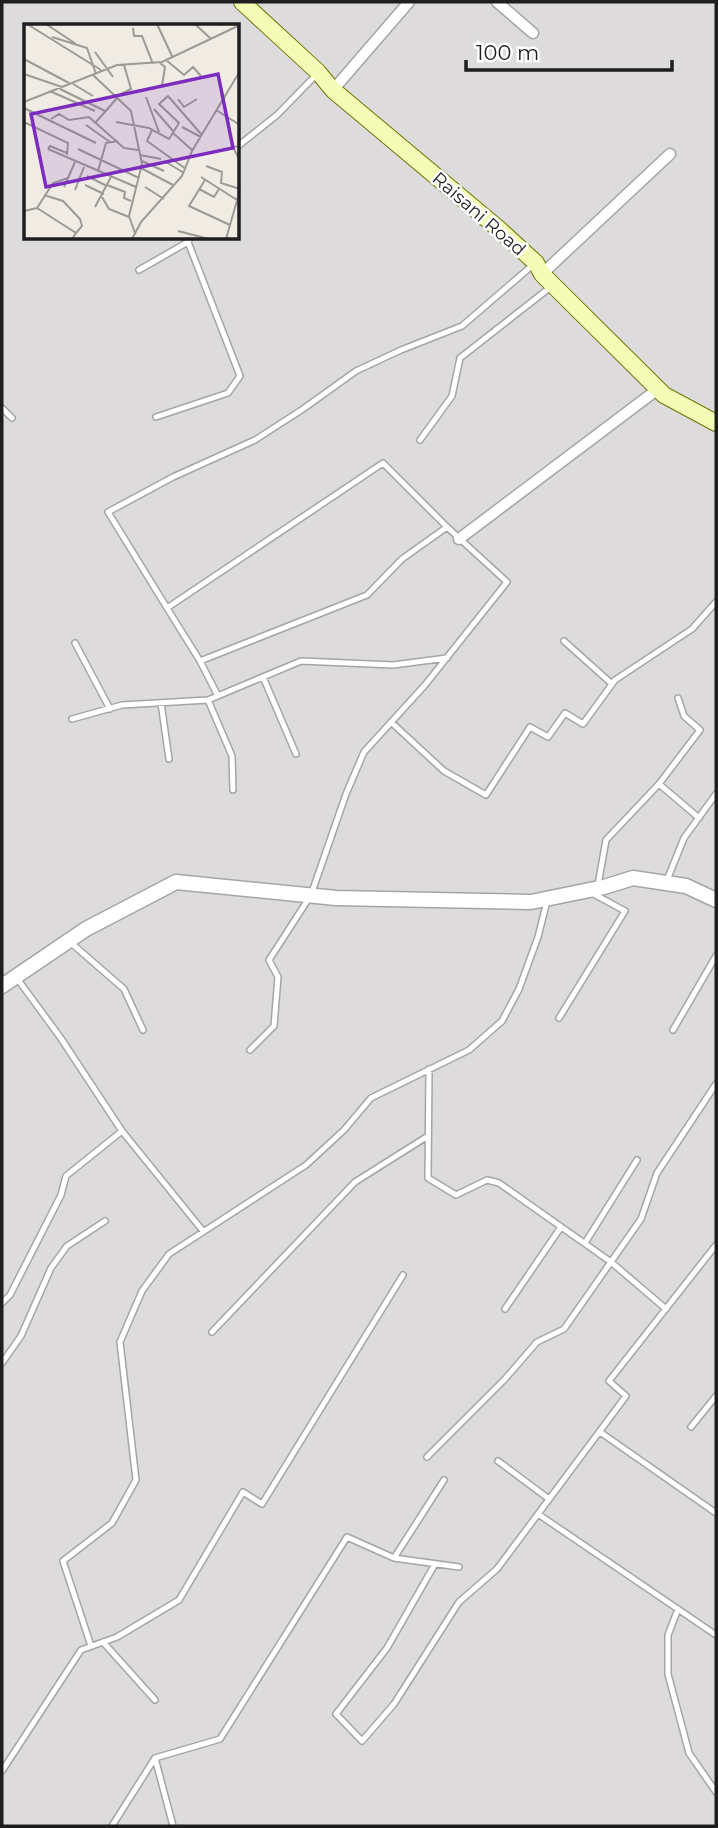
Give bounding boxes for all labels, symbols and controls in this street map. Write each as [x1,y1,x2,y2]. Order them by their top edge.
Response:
inset map [24,24,240,240]
scale bar [466,28,672,72]
text: 100 m [476,40,539,65]
street label: Raisani Road [428,167,530,261]

